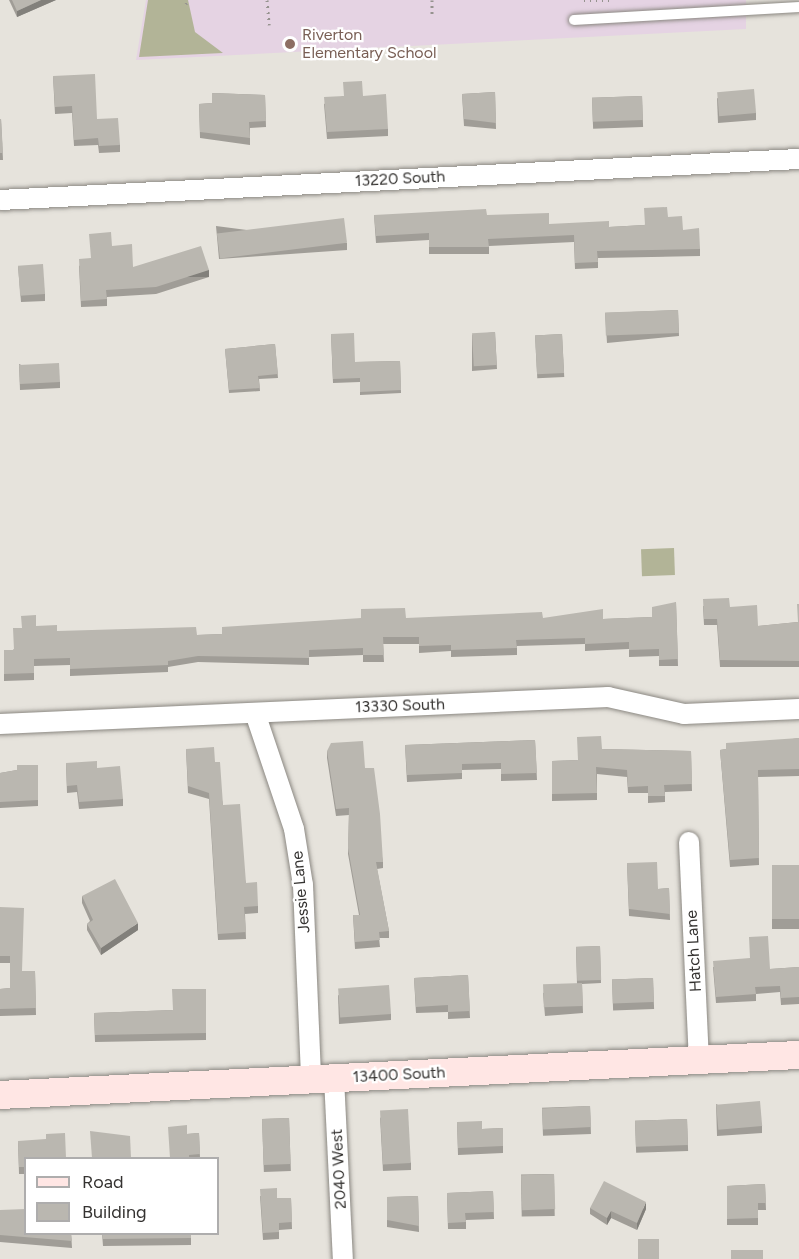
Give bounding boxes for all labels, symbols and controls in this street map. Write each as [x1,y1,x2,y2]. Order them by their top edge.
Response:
place label: Riverton Elementary School [302,25,436,63]
marker: Riverton Elementary School [283,37,297,51]
street label: 13220 South [354,167,446,191]
street label: 13330 South [355,695,445,717]
street label: Jessie Lane [288,850,314,934]
street label: Hatch Lane [682,910,706,992]
street label: 13400 South [352,1063,446,1087]
street label: 2040 West [327,1128,351,1210]
legend [24,1157,219,1235]
text: Road [82,1171,123,1193]
text: Building [82,1201,147,1223]

